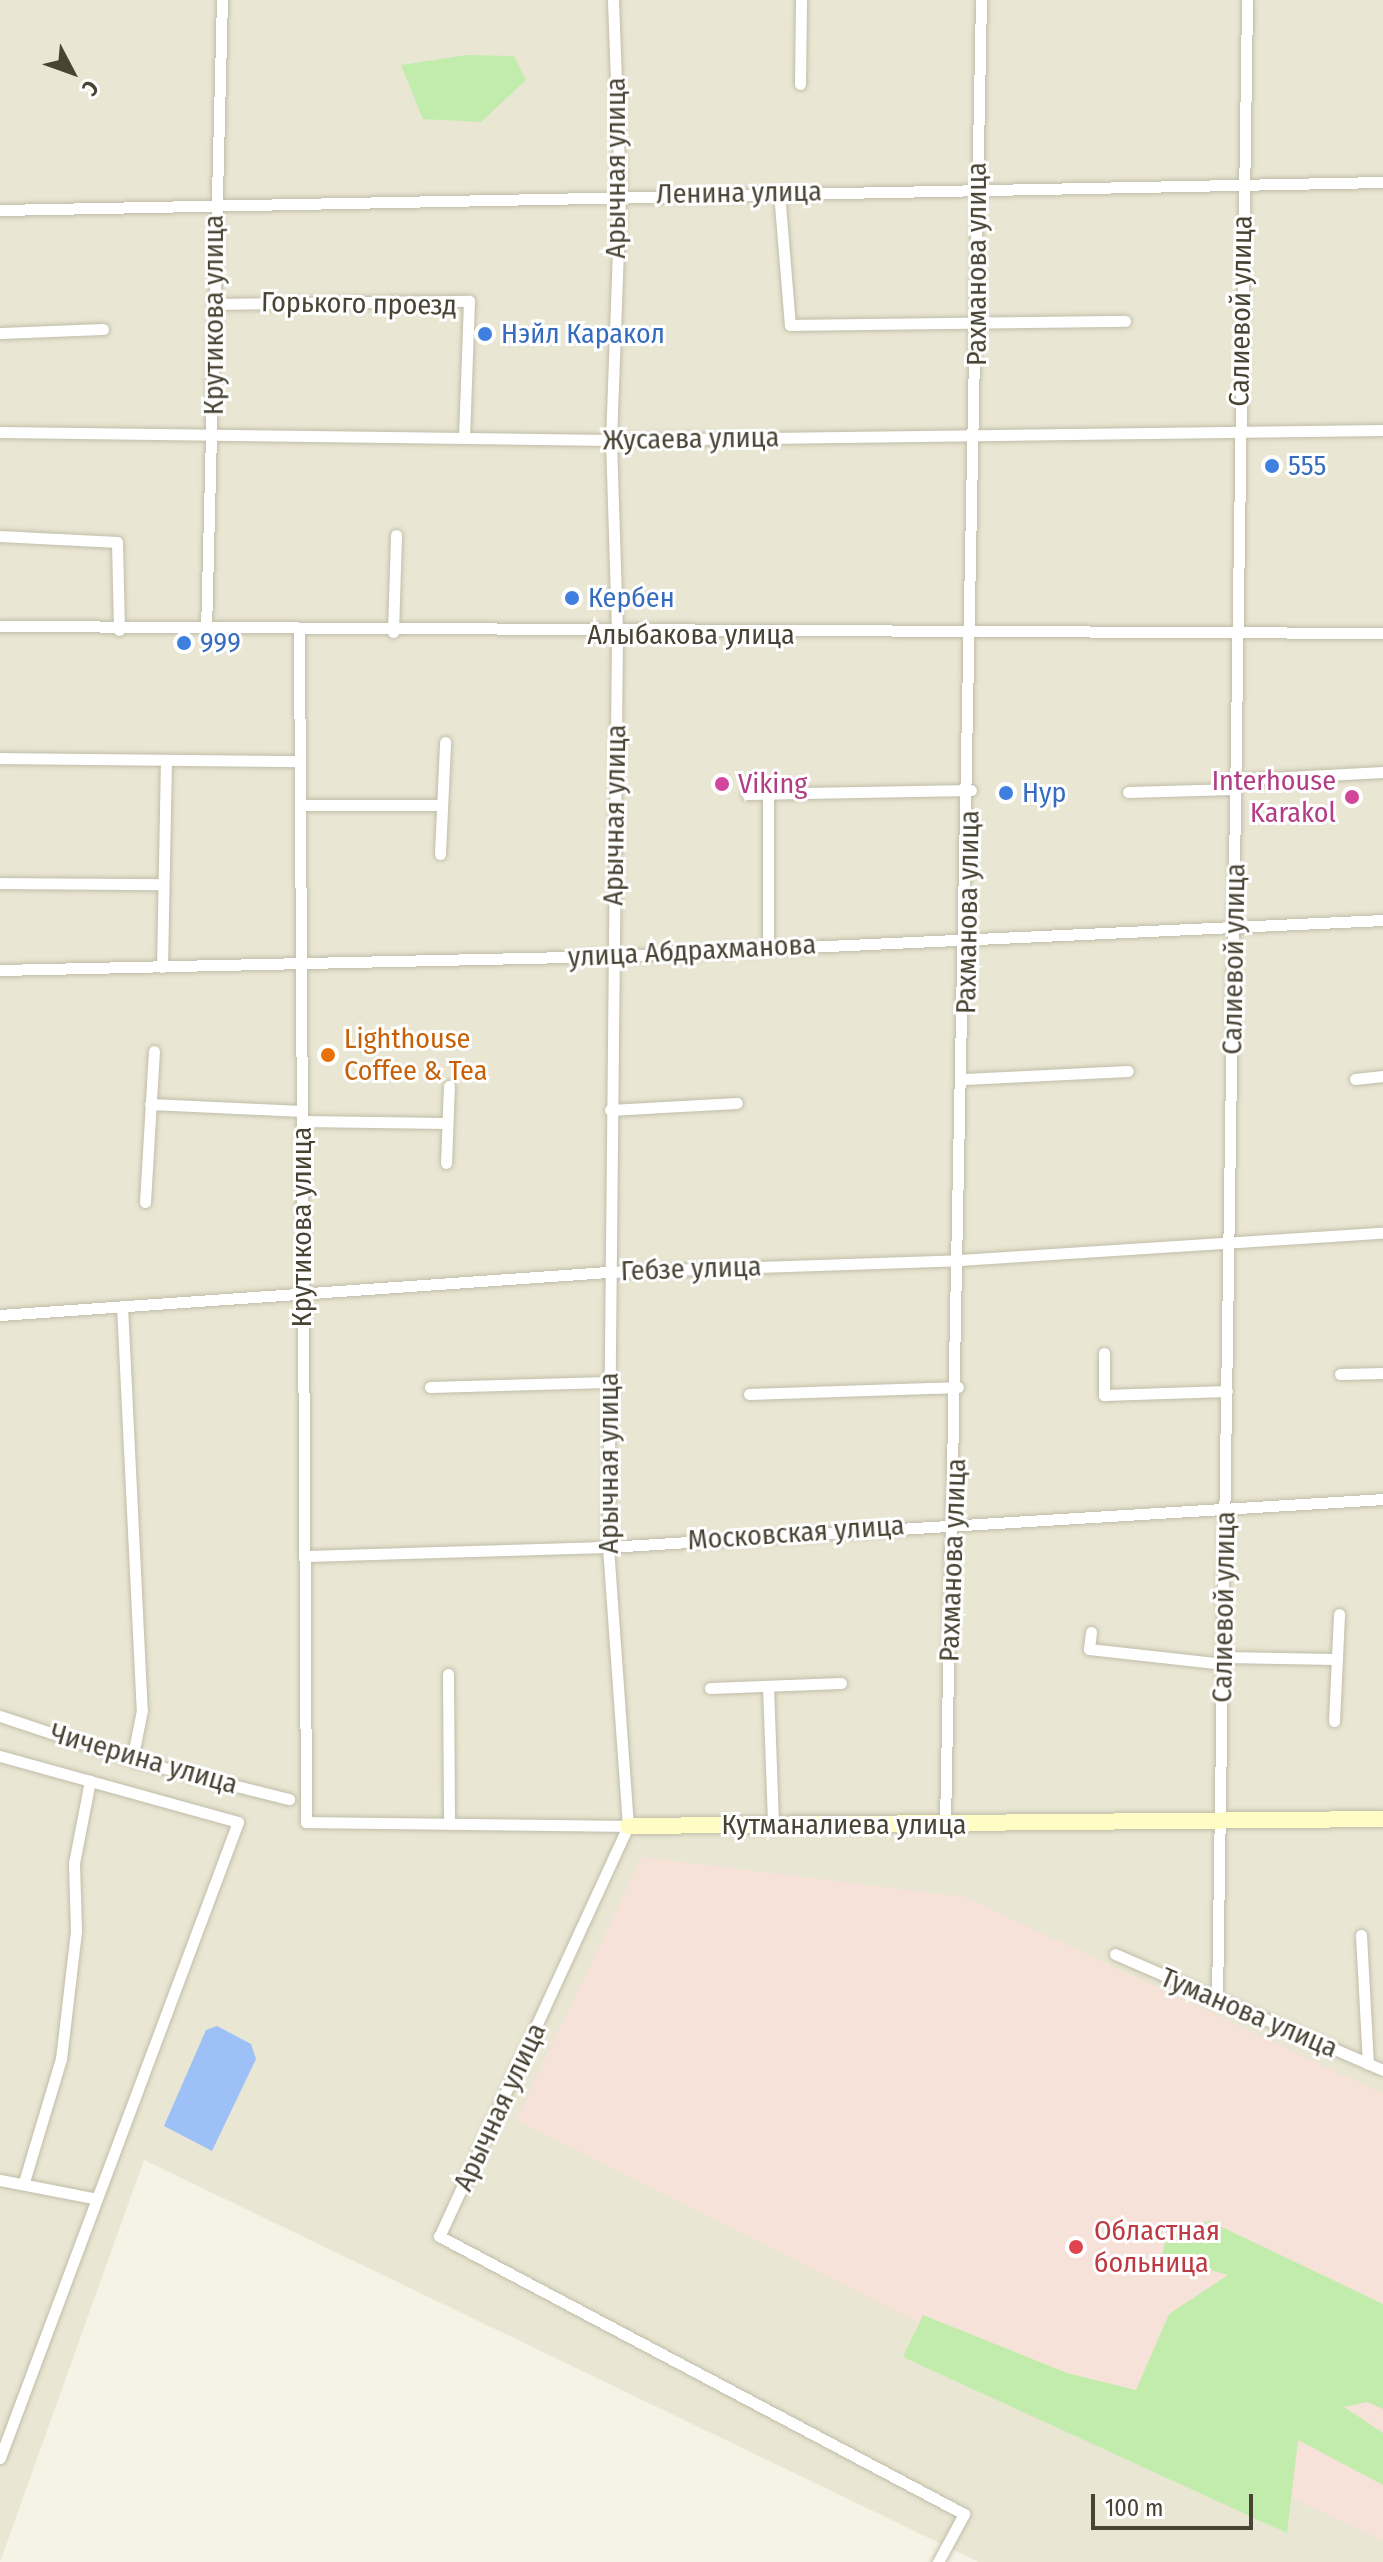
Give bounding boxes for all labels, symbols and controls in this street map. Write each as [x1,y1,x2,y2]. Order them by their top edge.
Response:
north arrow [32,32,112,112]
text: С [77,75,104,101]
street label: Арычная улица [599,77,633,259]
street label: Рахманова улица [960,162,994,366]
street label: Ленина улица [656,175,822,211]
street label: Крутикова улица [197,215,231,415]
street label: Салиевой улица [1223,215,1259,407]
street label: Горького проезд [261,285,457,323]
place label: Нэйл Каракол [501,317,665,351]
marker: Нэйл Каракол [476,325,494,343]
street label: Жусаева улица [603,421,779,457]
place label: 555 [1288,449,1326,483]
marker: 555 [1263,457,1281,475]
place label: Кербен [588,581,675,615]
marker: Кербен [563,589,581,607]
street label: Алыбакова улица [587,618,795,652]
place label: 999 [200,626,241,660]
marker: 999 [175,634,193,652]
street label: Арычная улица [597,724,633,906]
place label: Interhouse Karakol [1212,764,1336,830]
place label: Viking [738,767,807,801]
marker: Viking [713,775,731,793]
place label: Нур [1022,776,1066,810]
marker: Нур [997,784,1015,802]
marker: Interhouse Karakol [1343,788,1361,806]
street label: Рахманова улица [949,810,987,1014]
street label: Салиевой улица [1216,863,1252,1055]
street label: улица Абдрахманова [567,928,817,974]
place label: Lighthouse Coffee & Tea [344,1022,487,1088]
marker: Lighthouse Coffee & Tea [319,1046,337,1064]
street label: Крутикова улица [285,1127,319,1327]
street label: Гебзе улица [620,1250,762,1288]
street label: Арычная улица [592,1372,626,1554]
street label: Рахманова улица [933,1458,973,1662]
street label: Московская улица [686,1509,906,1557]
street label: Салиевой улица [1206,1511,1242,1703]
street label: Чичерина улица [46,1716,242,1802]
street label: Кутманалиева улица [722,1808,966,1842]
street label: Туманова улица [1156,1961,1342,2065]
street label: Арычная улица [446,2018,554,2196]
place label: Областная больница [1094,2214,1220,2280]
marker: Областная больница [1065,2236,1087,2258]
scale bar [1095,2478,1257,2528]
text: 100 m [1105,2494,1163,2522]

